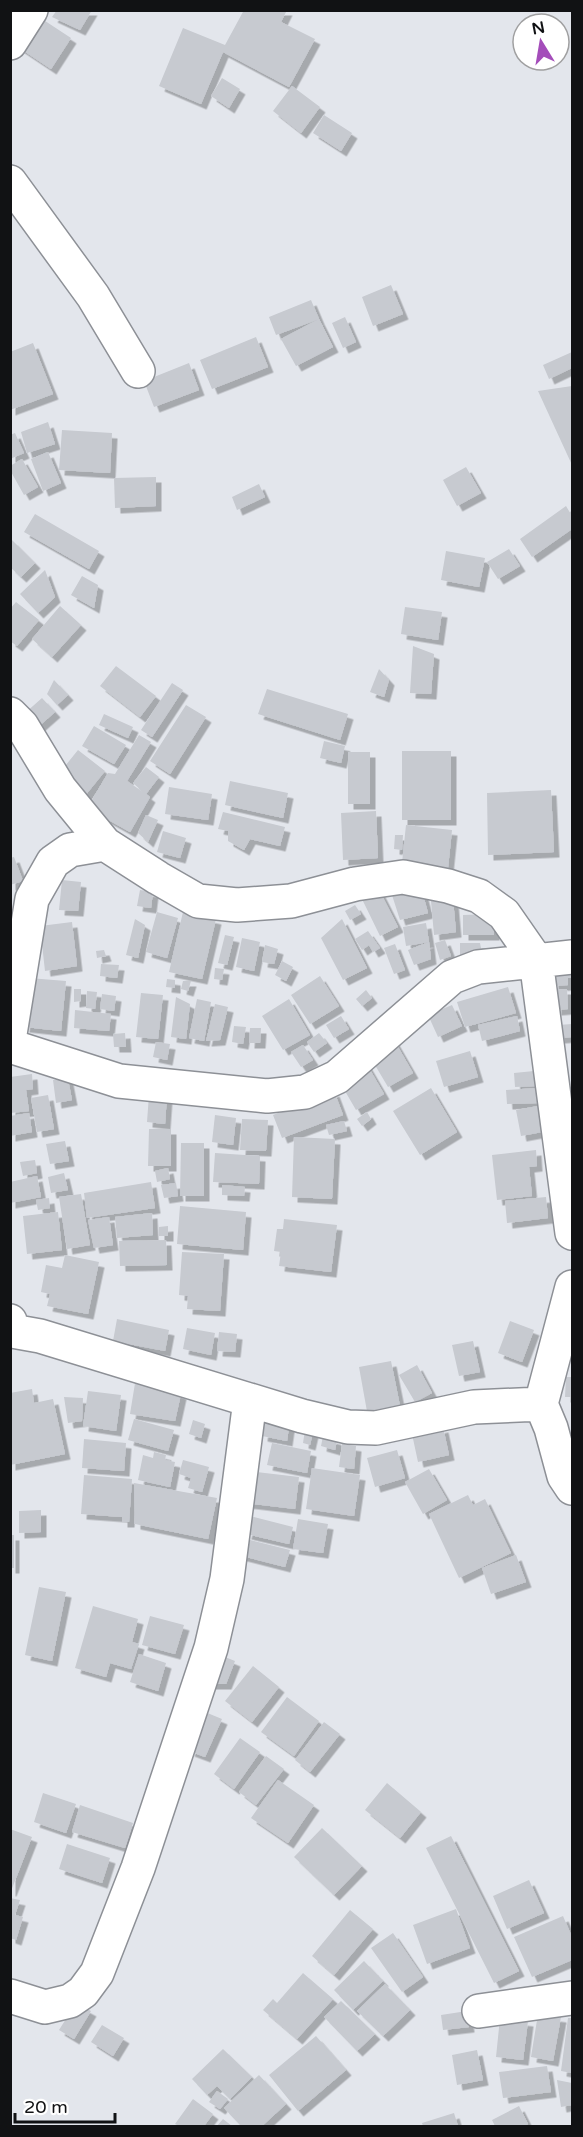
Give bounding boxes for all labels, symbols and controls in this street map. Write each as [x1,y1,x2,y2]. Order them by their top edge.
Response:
north arrow [511,12,571,72]
text: N [530,17,547,39]
scale bar [15,2086,116,2124]
text: 20 m [24,2096,68,2118]

